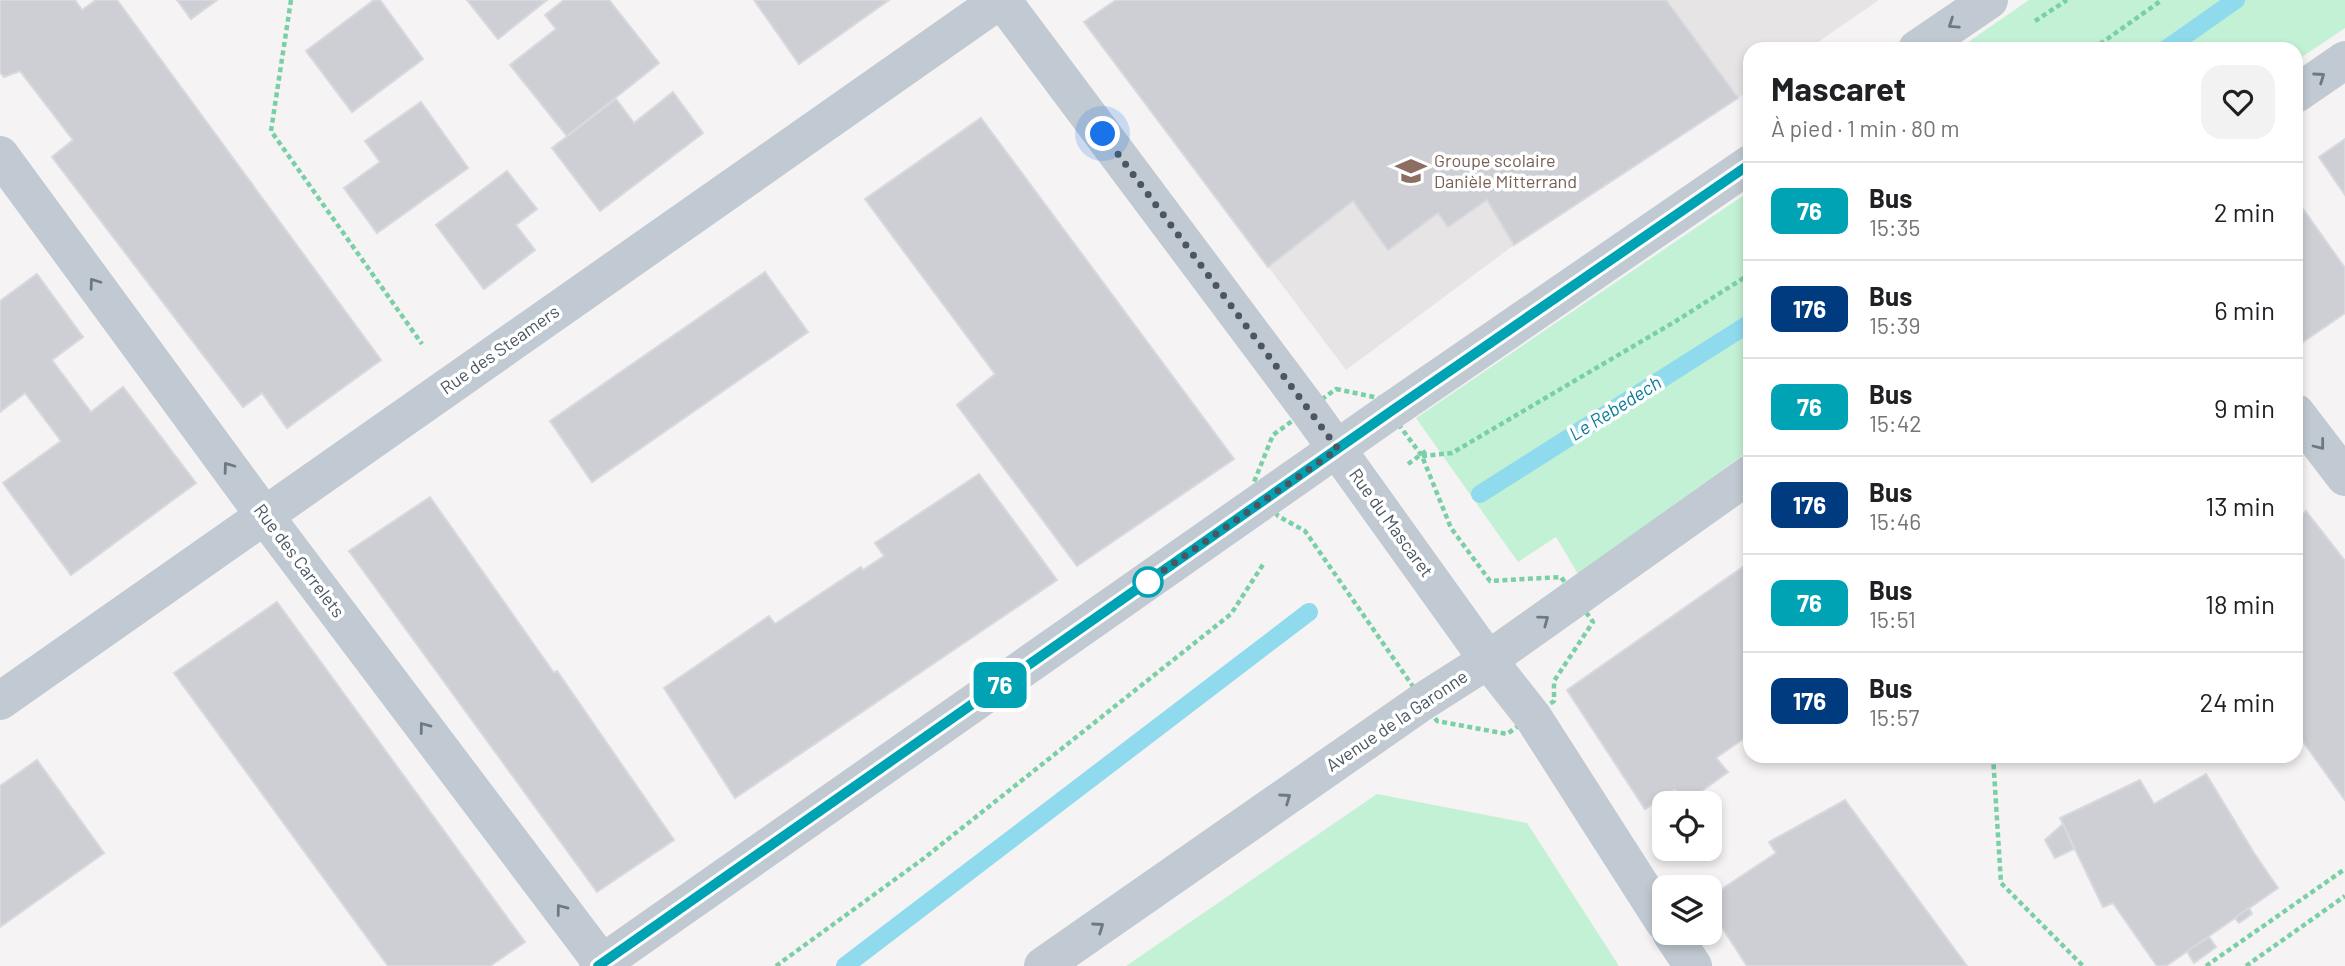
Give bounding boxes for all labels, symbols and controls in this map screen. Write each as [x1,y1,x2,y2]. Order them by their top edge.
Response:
one-way arrow [1948,16,1961,29]
button: heart [2201,65,2275,139]
text: Mascaret [1771,68,1906,108]
one-way arrow [2313,72,2326,85]
text: À pied · 1 min · 80 m [1771,114,1960,142]
your location [1085,116,1120,151]
place label: Groupe scolaire Danièle Mitterrand [1434,149,1577,192]
school or university icon: Groupe scolaire Danièle Mitterrand [1394,154,1428,188]
text: Bus [1869,182,1912,213]
text: 76 [1797,196,1822,225]
text: 2 min [2214,196,2275,227]
text: 15:35 [1869,213,1920,241]
one-way arrow [90,278,102,291]
text: Bus [1869,280,1912,311]
text: 176 [1793,294,1826,323]
text: 6 min [2214,294,2275,325]
street label: Rue des Steamers [436,300,563,398]
text: 15:39 [1869,311,1921,339]
water label: Le Rebedech [1564,370,1665,445]
text: Bus [1869,378,1912,409]
text: 76 [1797,392,1822,421]
text: 9 min [2214,392,2275,423]
text: 15:42 [1869,409,1922,437]
one-way arrow [2312,438,2325,450]
one-way arrow [224,462,237,474]
street label: Rue du Mascaret [1345,464,1439,581]
text: Bus [1869,476,1912,507]
text: 176 [1793,490,1826,519]
text: 13 min [2205,490,2275,521]
street label: Rue des Carrelets [250,499,350,622]
text: 15:46 [1869,507,1921,535]
unlabelled marker [1133,567,1163,597]
text: Bus [1869,574,1912,605]
text: 76 [1797,588,1822,617]
text: 18 min [2205,588,2275,619]
text: 15:51 [1869,605,1916,633]
one-way arrow [1536,616,1549,628]
line badge: 76 [968,662,1032,708]
street label: Avenue de la Garonne [1321,665,1471,776]
text: 76 [988,670,1012,699]
text: Bus [1869,672,1912,703]
text: 176 [1793,686,1826,715]
text: 24 min [2199,686,2275,717]
text: 15:57 [1869,703,1919,731]
one-way arrow [419,722,432,735]
map controls [1652,791,1722,945]
button: locate [1652,791,1722,861]
one-way arrow [1278,793,1291,806]
button: layers [1652,875,1722,945]
one-way arrow [556,904,569,916]
one-way arrow [1091,923,1104,935]

